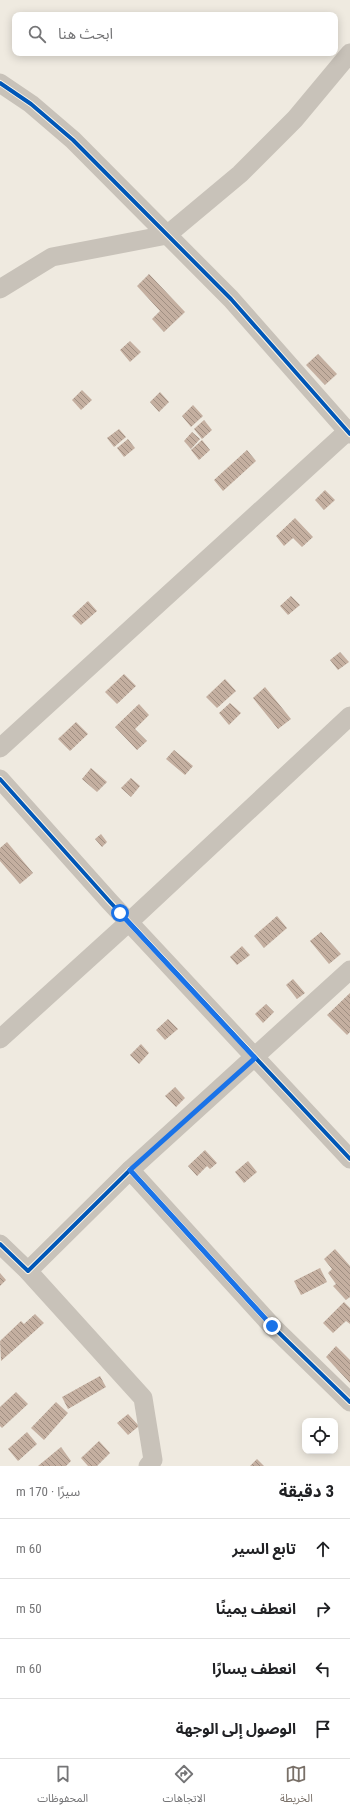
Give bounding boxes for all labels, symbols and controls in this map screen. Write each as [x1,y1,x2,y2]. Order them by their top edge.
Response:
search box [12,12,338,56]
icon: search [26,23,48,45]
text: ابحث هنا [58,25,113,43]
route start [111,904,129,922]
route end [263,1317,281,1335]
map controls [302,1418,338,1454]
button: locate [302,1418,338,1454]
text: 3 دقيقة [279,1481,334,1501]
text: سيرًا · 170 m [16,1484,80,1499]
icon: ahead [312,1538,334,1560]
text: تابع السير [232,1540,296,1558]
text: 60 m [16,1541,42,1556]
icon: right [312,1598,334,1620]
text: انعطف يمينًا [216,1600,296,1618]
text: 50 m [16,1601,42,1616]
icon: left [312,1658,334,1680]
text: انعطف يسارًا [212,1660,296,1678]
text: 60 m [16,1661,42,1676]
icon: arrive [312,1718,334,1740]
text: الوصول إلى الوجهة [176,1720,296,1738]
tab: المحفوظات [37,1763,88,1810]
tab: الاتجاهات [163,1763,206,1810]
tab: الخريطة [280,1763,313,1810]

